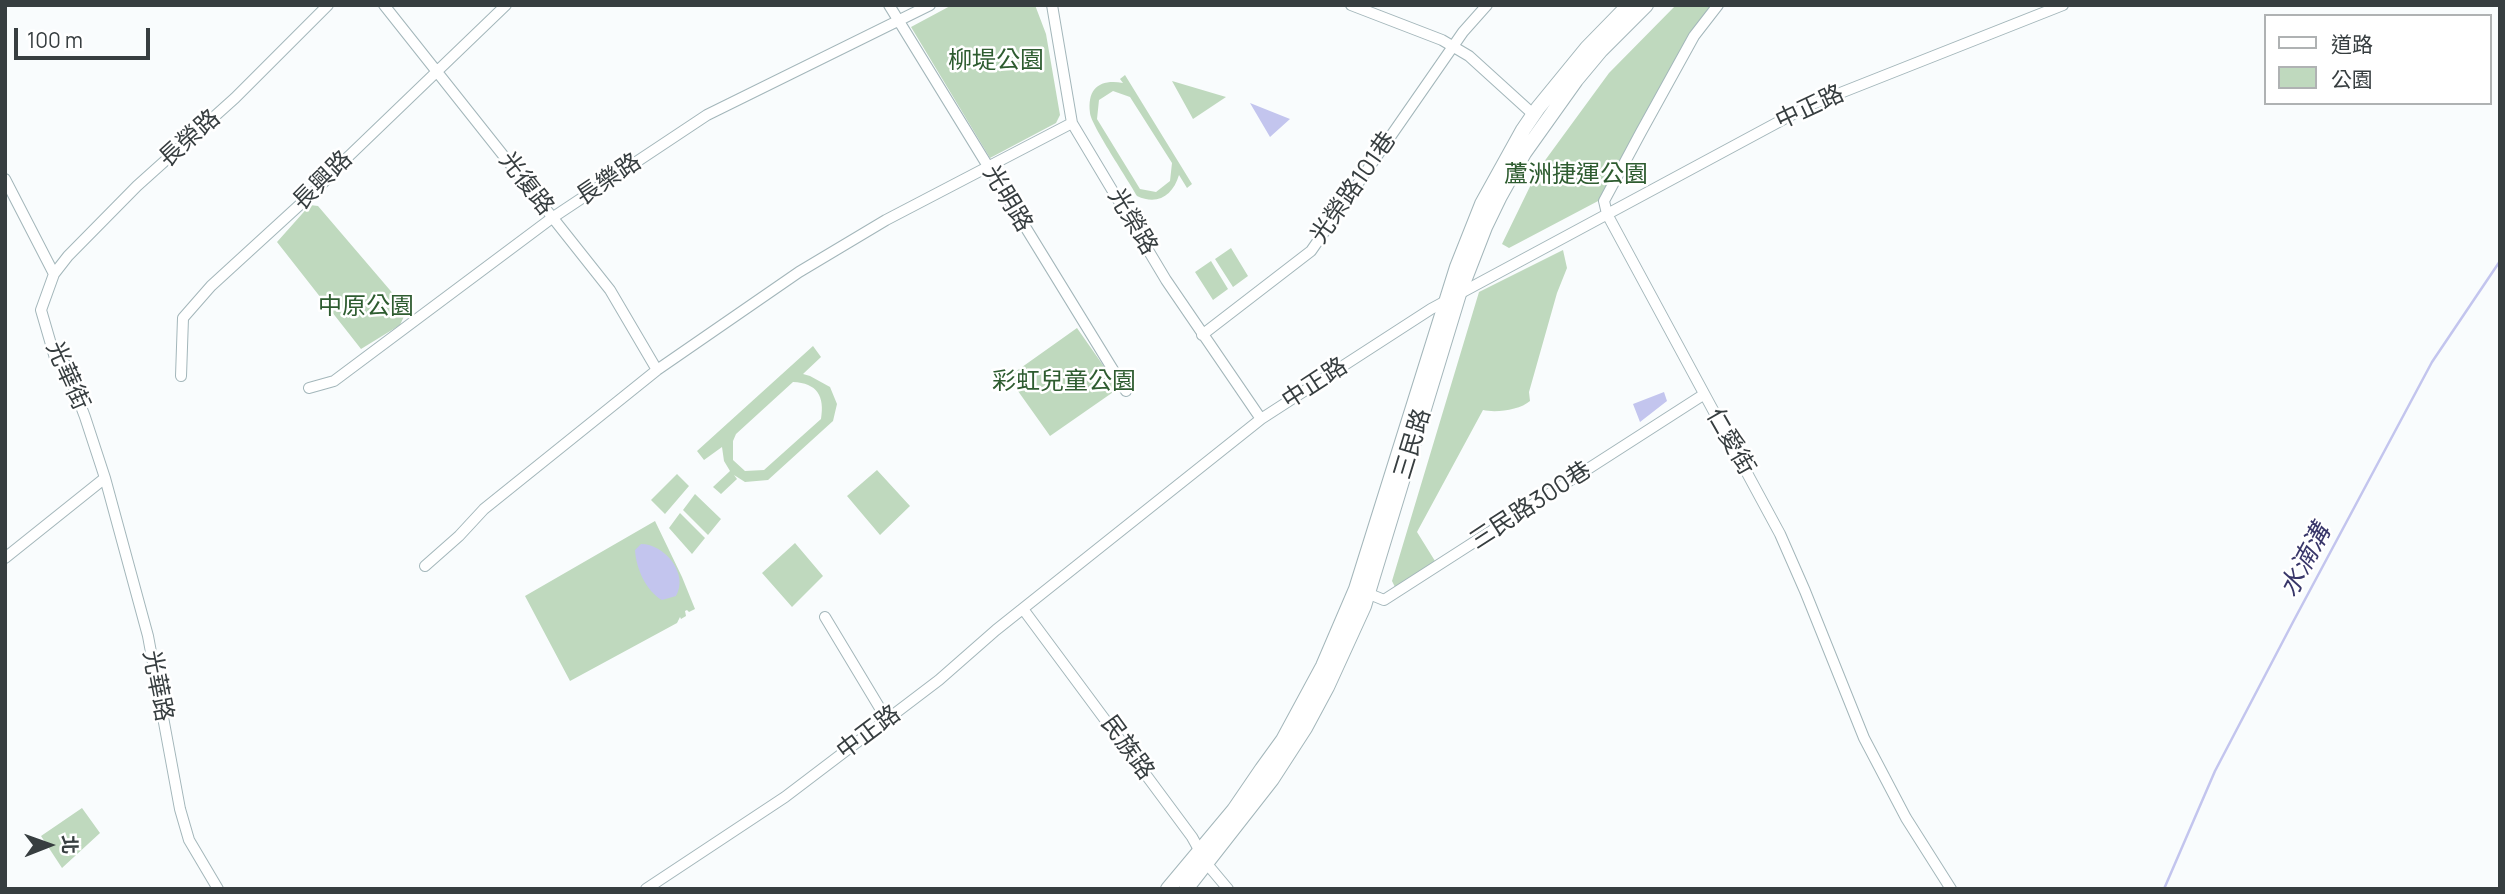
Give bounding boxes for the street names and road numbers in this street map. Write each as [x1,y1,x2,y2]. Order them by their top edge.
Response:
street label: 中正路 [1771,80,1849,136]
street label: 長榮路 [154,104,226,174]
street label: 光榮路101巷 [1305,127,1403,249]
street label: 長興路 [287,145,359,217]
street label: 光復路 [492,147,560,221]
street label: 長樂路 [571,148,647,212]
street label: 光明路 [976,161,1038,237]
street label: 光榮路 [1101,184,1163,260]
street label: 光華街 [39,337,95,415]
street label: 中正路 [1277,352,1353,416]
street label: 仁愛街 [1700,404,1760,480]
street label: 三民路 [1389,405,1437,483]
street label: 三民路300巷 [1465,456,1597,556]
street label: 光華路 [136,648,178,724]
street label: 中正路 [832,700,906,766]
street label: 民族路 [1094,710,1160,786]

